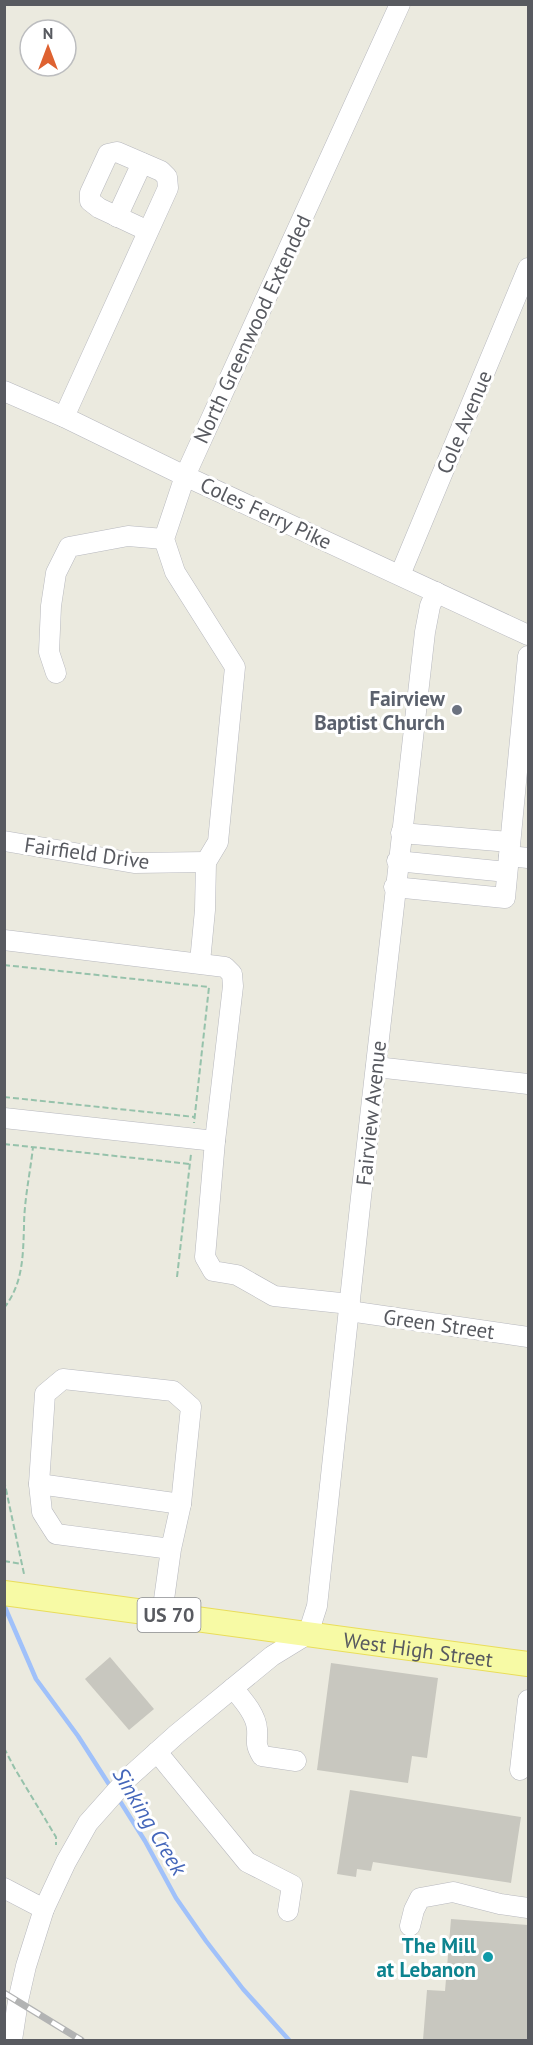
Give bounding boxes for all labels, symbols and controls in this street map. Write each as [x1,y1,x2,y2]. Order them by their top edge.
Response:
north arrow [18,18,78,78]
text: N [43,23,53,43]
street label: North Greenwood Extended [187,210,317,448]
street label: Cole Avenue [430,366,498,478]
street label: Coles Ferry Pike [196,471,336,555]
place label: Fairview Baptist Church [314,685,446,736]
marker: Fairview Baptist Church [450,703,464,717]
street label: Fairfield Drive [23,831,151,875]
street label: Fairview Avenue [350,1039,392,1187]
street label: Green Street [382,1303,496,1345]
road number: US 70 [138,1598,201,1632]
street label: West High Street [342,1626,495,1673]
water label: Sinking Creek [107,1762,194,1881]
place label: The Mill at Lebanon [376,1932,477,1983]
marker: The Mill at Lebanon [481,1950,495,1964]

